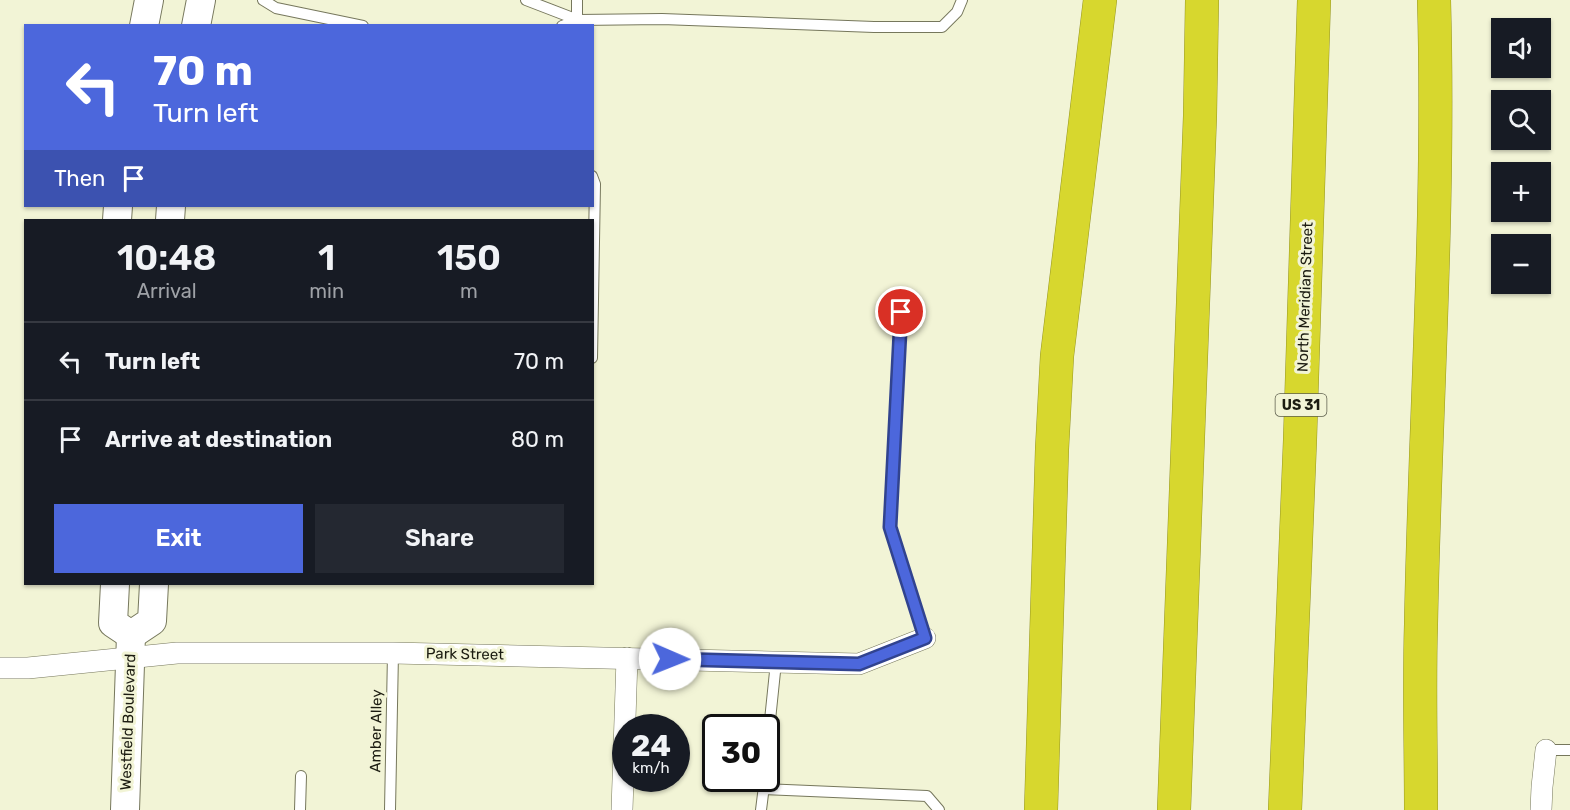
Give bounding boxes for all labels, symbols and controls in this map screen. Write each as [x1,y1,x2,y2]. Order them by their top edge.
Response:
map controls [1491,18,1551,294]
button: sound [1491,18,1551,78]
text: 70 m [153,46,253,96]
icon: left [54,48,132,126]
button: search [1491,90,1551,150]
text: Turn left [153,97,258,129]
icon: arrive [117,162,150,195]
button: + [1491,162,1551,222]
text: Then [54,165,105,192]
street label: North Meridian Street [1293,222,1317,372]
button: − [1491,234,1551,294]
text: 10:48 [117,236,216,279]
text: 1 [318,236,335,279]
text: 150 [437,236,501,279]
text: Arrival [137,279,197,303]
text: min [309,279,344,303]
text: m [460,279,478,303]
pin [875,286,926,337]
icon: arrive [884,295,917,328]
icon: left [54,345,87,378]
text: Turn left [105,348,200,375]
text: 70 m [514,348,564,375]
road number: US 31 [1276,394,1326,416]
icon: arrive [54,423,87,456]
text: Arrive at destination [105,426,332,453]
text: 80 m [511,426,564,453]
button: Exit [54,504,303,573]
button: Share [315,504,564,573]
position arrow [638,627,702,691]
street label: Park Street [426,644,504,664]
street label: Westfield Boulevard [117,653,139,791]
street label: Amber Alley [366,689,386,773]
speed limit sign: 30 [702,714,780,792]
text: 24 [631,728,671,764]
text: km/h [632,759,670,777]

